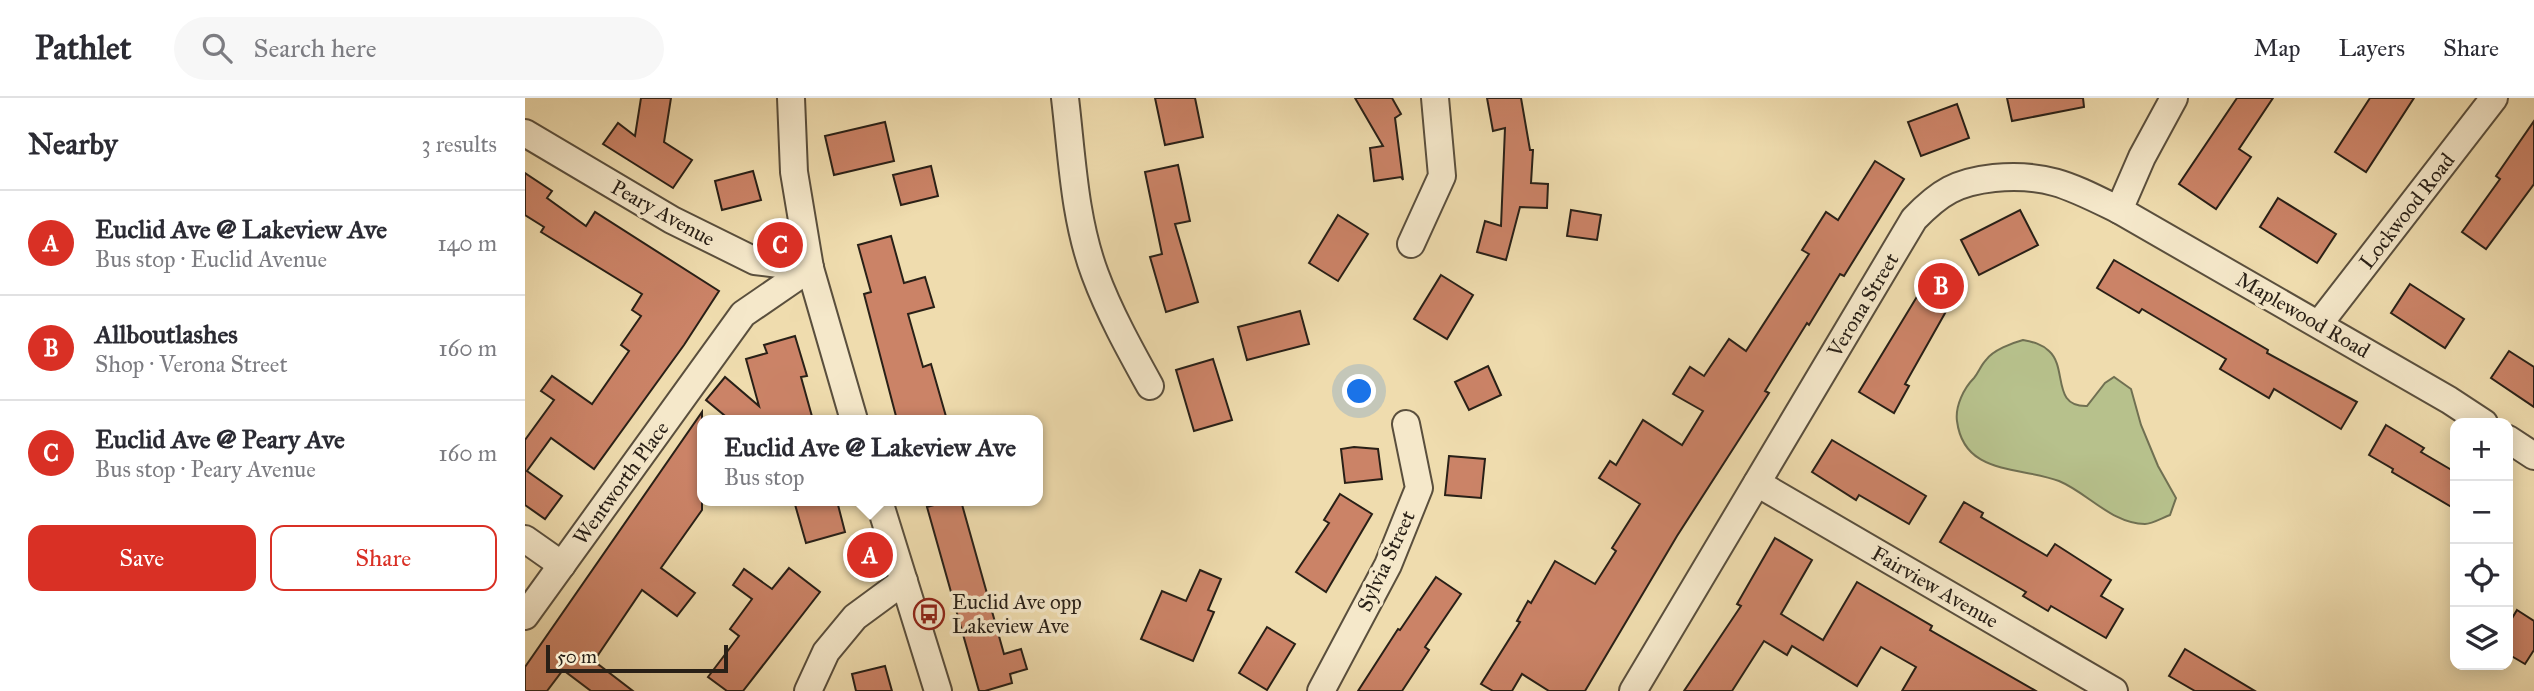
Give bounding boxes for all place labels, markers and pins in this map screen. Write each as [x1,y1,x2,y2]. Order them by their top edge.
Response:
pin: C [757,219,803,271]
pin: B [1918,260,1964,312]
pin: A [847,529,893,581]
place label: Euclid Ave opp Lakeview Ave [952,589,1082,639]
bus stop icon: Euclid Ave opp Lakeview Ave [912,597,946,631]

